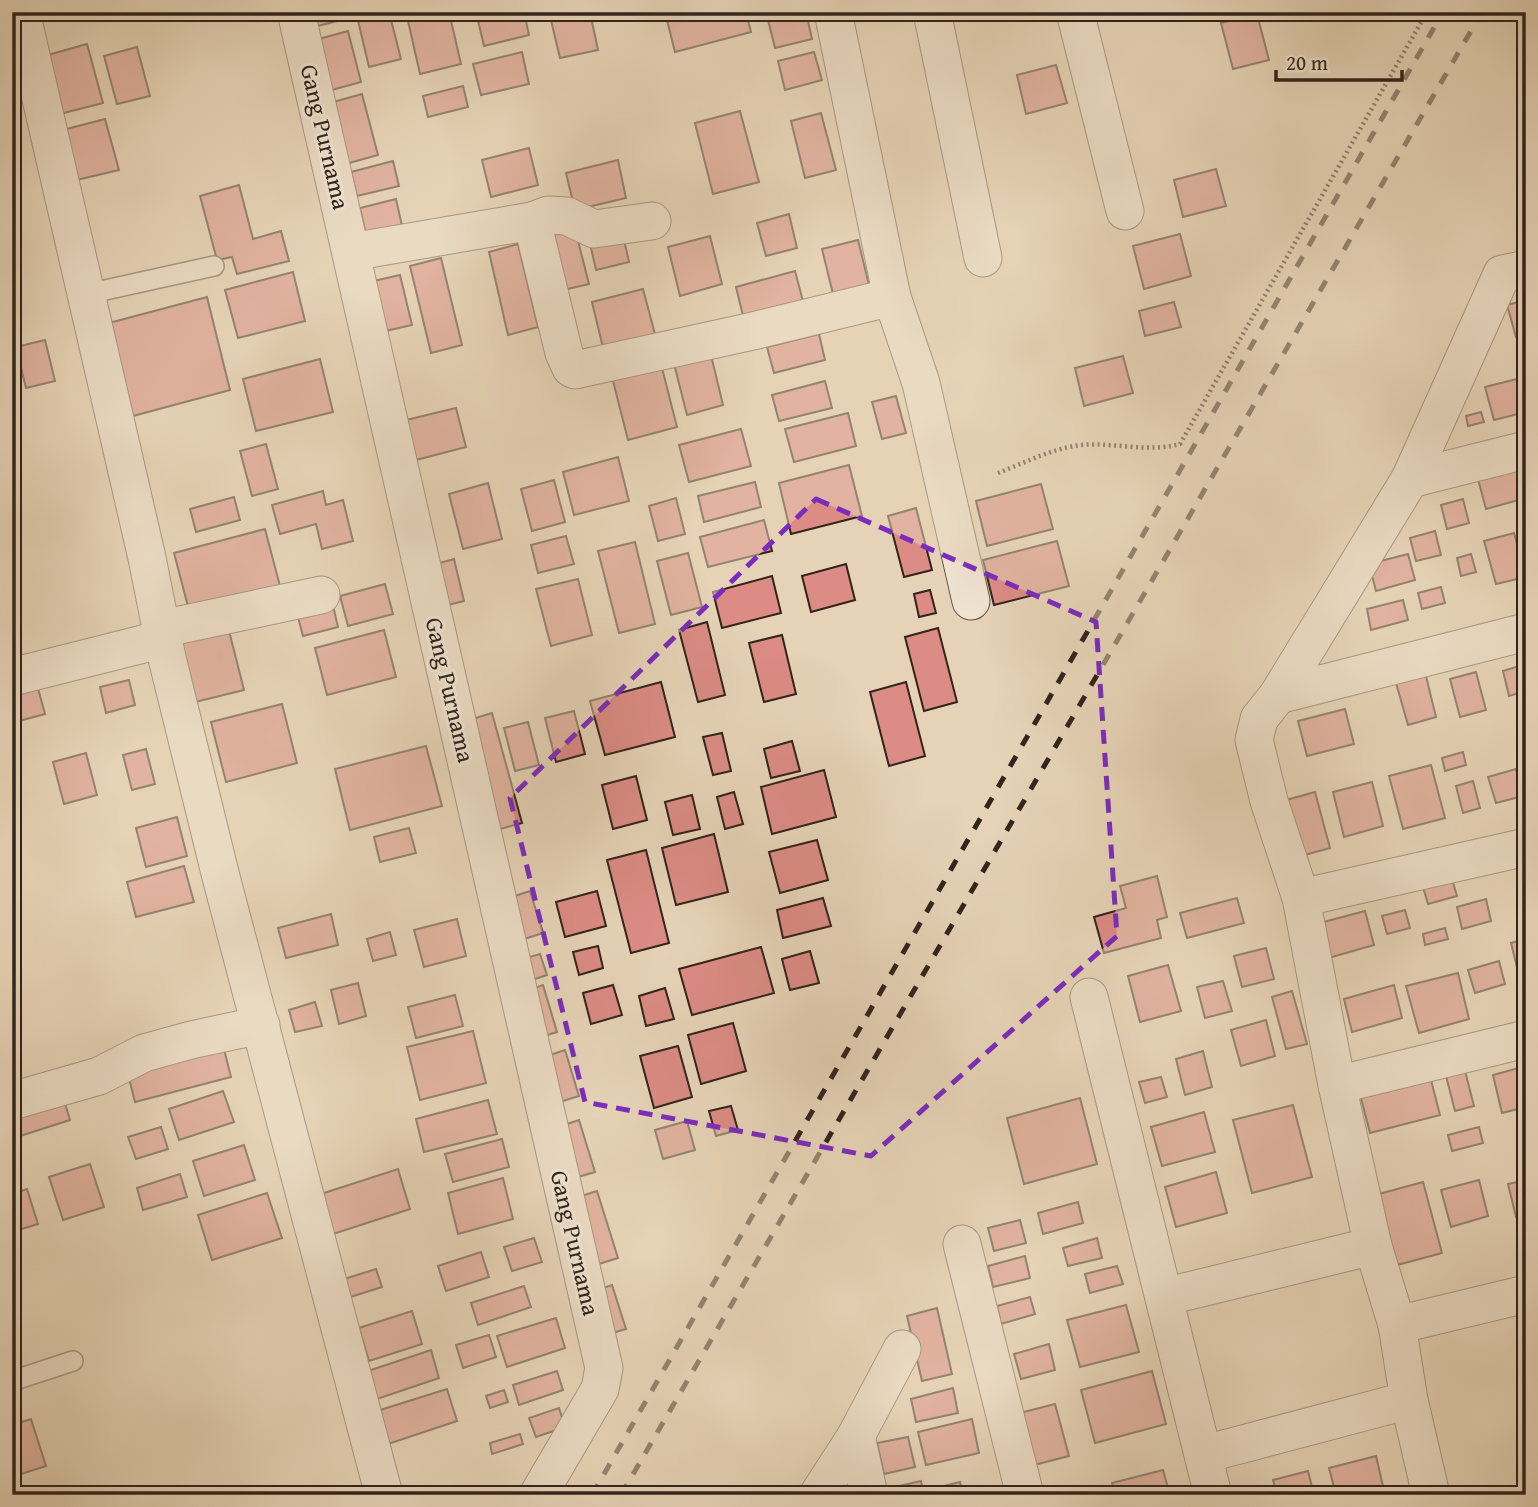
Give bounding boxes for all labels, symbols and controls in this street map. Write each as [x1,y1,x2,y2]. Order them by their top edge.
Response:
scale bar [1276,38,1402,82]
text: 20 m [1286,47,1328,78]
street label: Gang Purnama [292,61,359,213]
street label: Gang Purnama [417,614,484,766]
street label: Gang Purnama [542,1167,609,1319]

